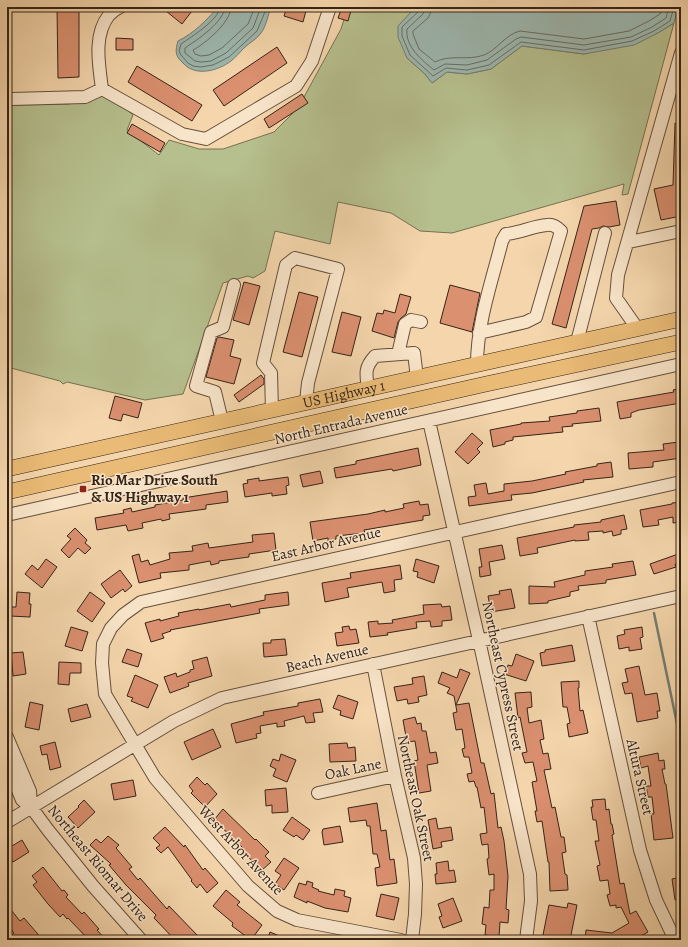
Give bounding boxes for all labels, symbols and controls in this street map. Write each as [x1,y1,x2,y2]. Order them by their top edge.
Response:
street label: US Highway 1 [301,375,387,413]
street label: North Entrada Avenue [272,399,410,449]
place label: Rio Mar Drive South & US Highway 1 [91,470,218,507]
marker: Rio Mar Drive South & US Highway 1 [78,484,88,494]
street label: East Arbor Avenue [269,522,383,566]
street label: Northeast Cypress Street [477,599,529,753]
street label: Beach Avenue [284,639,371,677]
street label: Northeast Oak Street [393,733,439,863]
street label: Altura Street [621,736,658,817]
street label: Oak Lane [323,753,383,785]
street label: Northeast Riomar Drive [43,800,153,926]
street label: West Arbor Avenue [193,800,288,900]

